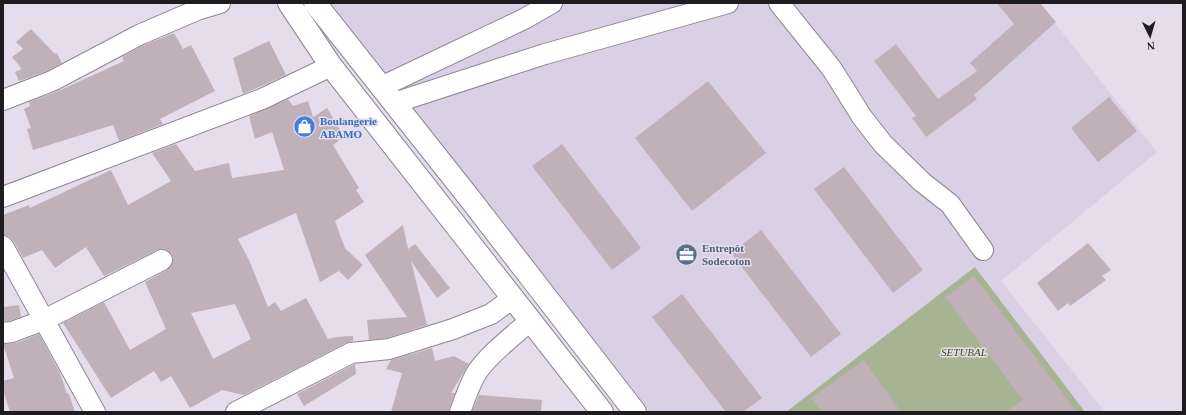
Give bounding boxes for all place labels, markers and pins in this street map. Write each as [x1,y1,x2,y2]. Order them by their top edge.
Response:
shop icon: Boulangerie ABAMO [291,114,317,140]
place label: Boulangerie ABAMO [320,115,377,140]
office icon: Entrepôt Sodecoton [673,241,699,267]
place label: Entrepôt Sodecoton [702,242,750,267]

